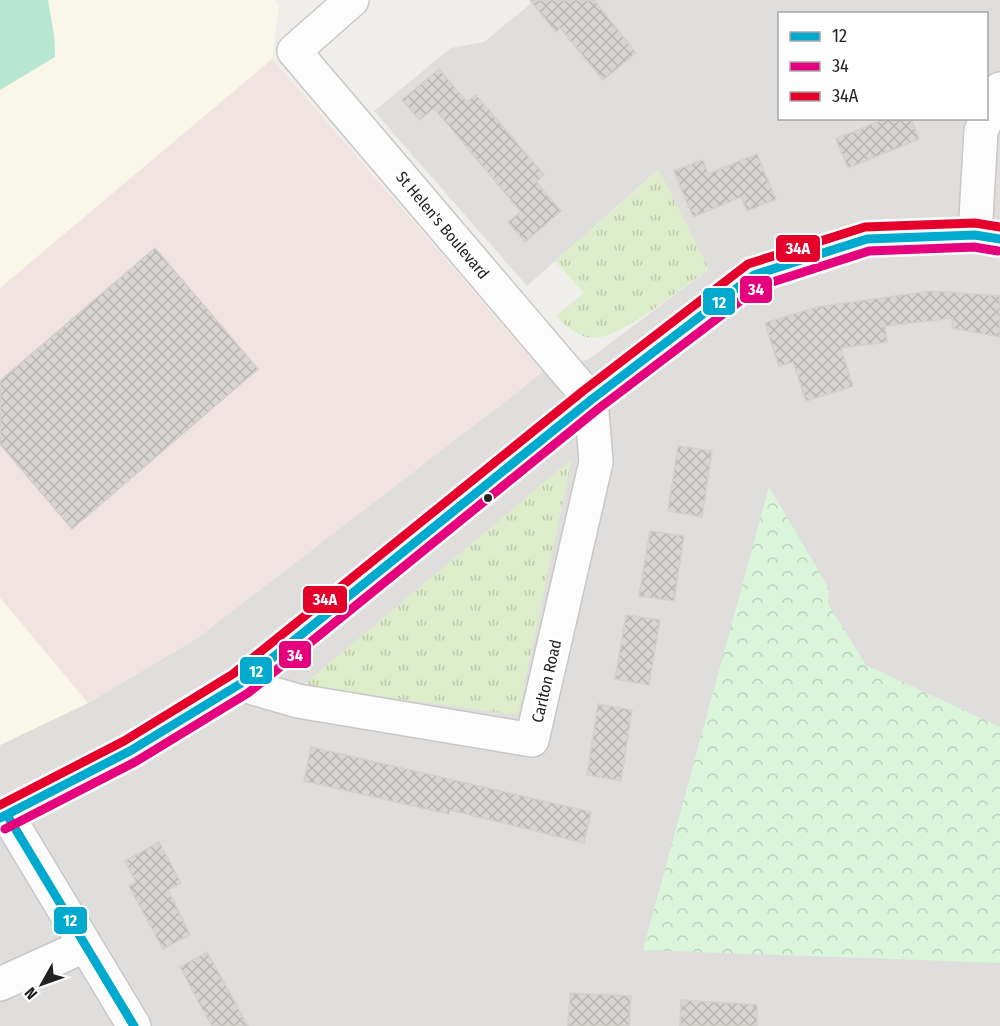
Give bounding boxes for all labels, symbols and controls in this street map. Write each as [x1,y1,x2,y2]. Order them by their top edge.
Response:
legend [778,12,988,120]
text: 12 [832,25,847,47]
text: 34 [832,55,849,77]
text: 34A [832,85,859,107]
street label: St Helen's Boulevard [392,168,493,283]
line badge: 34A [775,234,821,263]
text: 34A [785,239,811,258]
line badge: 34 [739,275,773,304]
text: 34 [747,280,764,299]
line badge: 12 [702,287,736,316]
text: 12 [712,293,727,312]
unlabelled marker [482,492,494,504]
line badge: 34A [302,585,348,614]
text: 34A [312,590,338,609]
street label: Carlton Road [528,638,565,724]
line badge: 34 [278,640,312,669]
text: 34 [286,646,303,665]
line badge: 12 [239,656,273,685]
text: 12 [249,662,264,681]
line badge: 12 [53,906,88,935]
text: 12 [63,911,78,930]
north arrow [12,954,72,1014]
text: N [21,984,41,1003]

